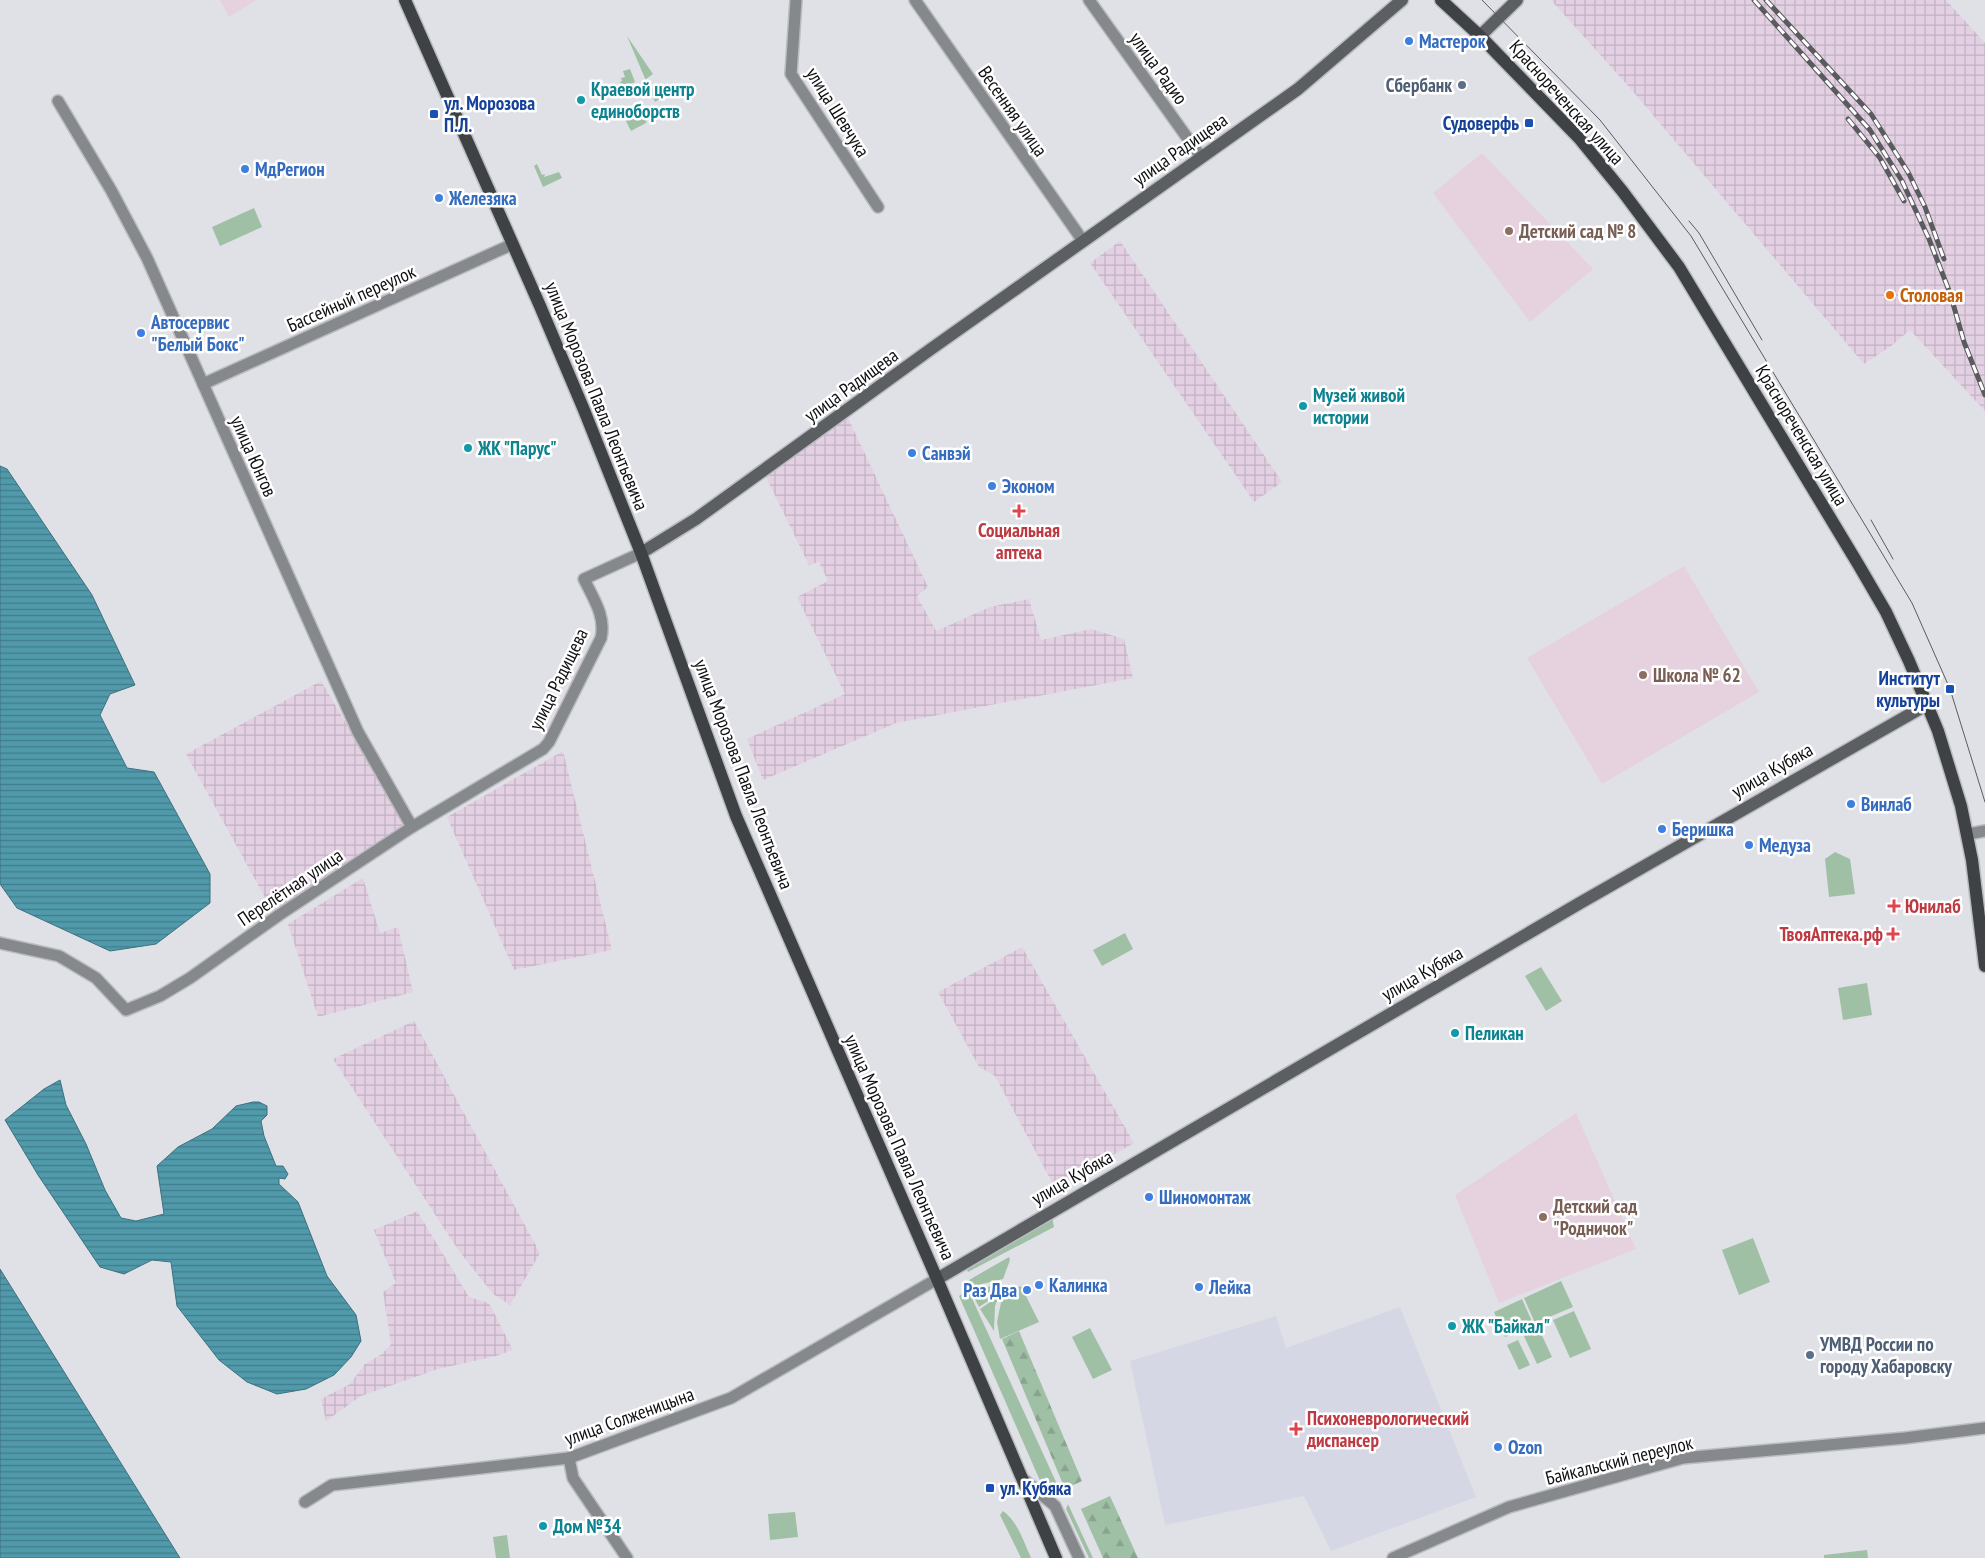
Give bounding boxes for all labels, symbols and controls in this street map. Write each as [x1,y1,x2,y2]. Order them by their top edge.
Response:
street label: улица Радио [1125,27,1193,109]
place label: Мастерок [1419,29,1486,53]
street label: Краснореченская улица [1504,34,1630,170]
marker: Мастерок [1403,35,1415,47]
street label: Весенняя улица [973,61,1053,161]
street label: улица Шевчука [801,63,875,161]
place label: Сбербанк [1386,73,1452,97]
place label: Краевой центр единоборств [591,77,695,123]
marker: Сбербанк [1456,79,1468,91]
place label: ул. Морозова П.Л. [443,91,535,137]
marker: Краевой центр единоборств [575,94,587,106]
marker: ул. Морозова П.Л. [428,108,440,120]
street label: улица Радищева [1128,108,1232,190]
place label: Судоверфь [1443,111,1519,135]
marker: Судоверфь [1523,117,1535,129]
place label: МдРегион [255,157,325,181]
marker: МдРегион [239,163,251,175]
place label: Железяка [448,186,517,210]
marker: Железяка [433,192,445,204]
place label: Детский сад № 8 [1519,219,1636,243]
marker: Детский сад № 8 [1503,225,1515,237]
street label: Бассейный переулок [283,259,420,337]
street label: улица Морозова Павла Леонтьевича [540,278,654,514]
place label: Столовая [1900,283,1963,307]
marker: Столовая [1884,289,1896,301]
place label: Автосервис "Белый Бокс" [150,310,245,356]
marker: Автосервис "Белый Бокс" [135,327,147,339]
street label: улица Радищева [799,343,903,427]
street label: Краснореченская улица [1750,360,1854,510]
place label: Музей живой истории [1313,383,1405,429]
marker: Музей живой истории [1297,400,1309,412]
street label: улица Юнгов [226,412,282,500]
place label: ЖК "Парус" [477,436,557,460]
place label: Санвэй [922,441,971,465]
marker: ЖК "Парус" [462,442,474,454]
marker: Санвэй [906,447,918,459]
place label: Эконом [1002,474,1055,498]
marker: Эконом [986,480,998,492]
marker: Социальная аптека [1013,505,1025,517]
place label: Социальная аптека [978,518,1060,564]
street label: улица Радищева [523,624,593,734]
street label: улица Морозова Павла Леонтьевича [689,656,799,892]
place label: Школа № 62 [1653,663,1741,687]
place label: Институт культуры [1876,666,1940,712]
marker: Школа № 62 [1637,669,1649,681]
marker: Институт культуры [1944,683,1956,695]
street label: улица Кубяка [1727,737,1817,803]
place label: Винлаб [1861,792,1912,816]
marker: Винлаб [1845,798,1857,810]
place label: Беришка [1672,817,1734,841]
marker: Беришка [1656,823,1668,835]
place label: Медуза [1759,833,1811,857]
marker: Медуза [1743,839,1755,851]
street label: Перелётная улица [233,843,347,931]
place label: Юнилаб [1905,894,1961,918]
marker: Юнилаб [1887,899,1901,913]
place label: ТвояАптека.рф [1779,922,1883,946]
marker: ТвояАптека.рф [1887,928,1899,940]
street label: улица Кубяка [1377,940,1467,1006]
place label: Пеликан [1465,1021,1524,1045]
marker: Пеликан [1449,1027,1461,1039]
street label: улица Морозова Павла Леонтьевича [839,1031,961,1263]
street label: улица Кубяка [1027,1144,1117,1210]
place label: Шиномонтаж [1159,1185,1252,1209]
marker: Шиномонтаж [1143,1191,1155,1203]
place label: Детский сад "Родничок" [1553,1194,1637,1240]
marker: Детский сад "Родничок" [1537,1211,1549,1223]
place label: Калинка [1049,1273,1108,1297]
place label: Лейка [1208,1275,1251,1299]
place label: Раз Два [963,1278,1017,1302]
marker: Калинка [1033,1279,1045,1291]
marker: Лейка [1193,1281,1205,1293]
marker: Раз Два [1021,1284,1033,1296]
place label: ЖК "Байкал" [1461,1314,1550,1338]
marker: ЖК "Байкал" [1446,1320,1458,1332]
place label: УМВД России по городу Хабаровску [1819,1332,1952,1378]
marker: УМВД России по городу Хабаровску [1804,1349,1816,1361]
street label: улица Солженицына [561,1381,697,1451]
place label: Психоневрологический диспансер [1306,1406,1469,1452]
marker: Психоневрологический диспансер [1289,1422,1303,1436]
street label: Байкальский переулок [1543,1430,1696,1490]
place label: Ozon [1508,1435,1542,1459]
marker: Ozon [1492,1441,1504,1453]
place label: ул. Кубяка [999,1476,1071,1500]
marker: ул. Кубяка [984,1482,996,1494]
place label: Дом №34 [553,1514,621,1538]
marker: Дом №34 [537,1520,549,1532]

